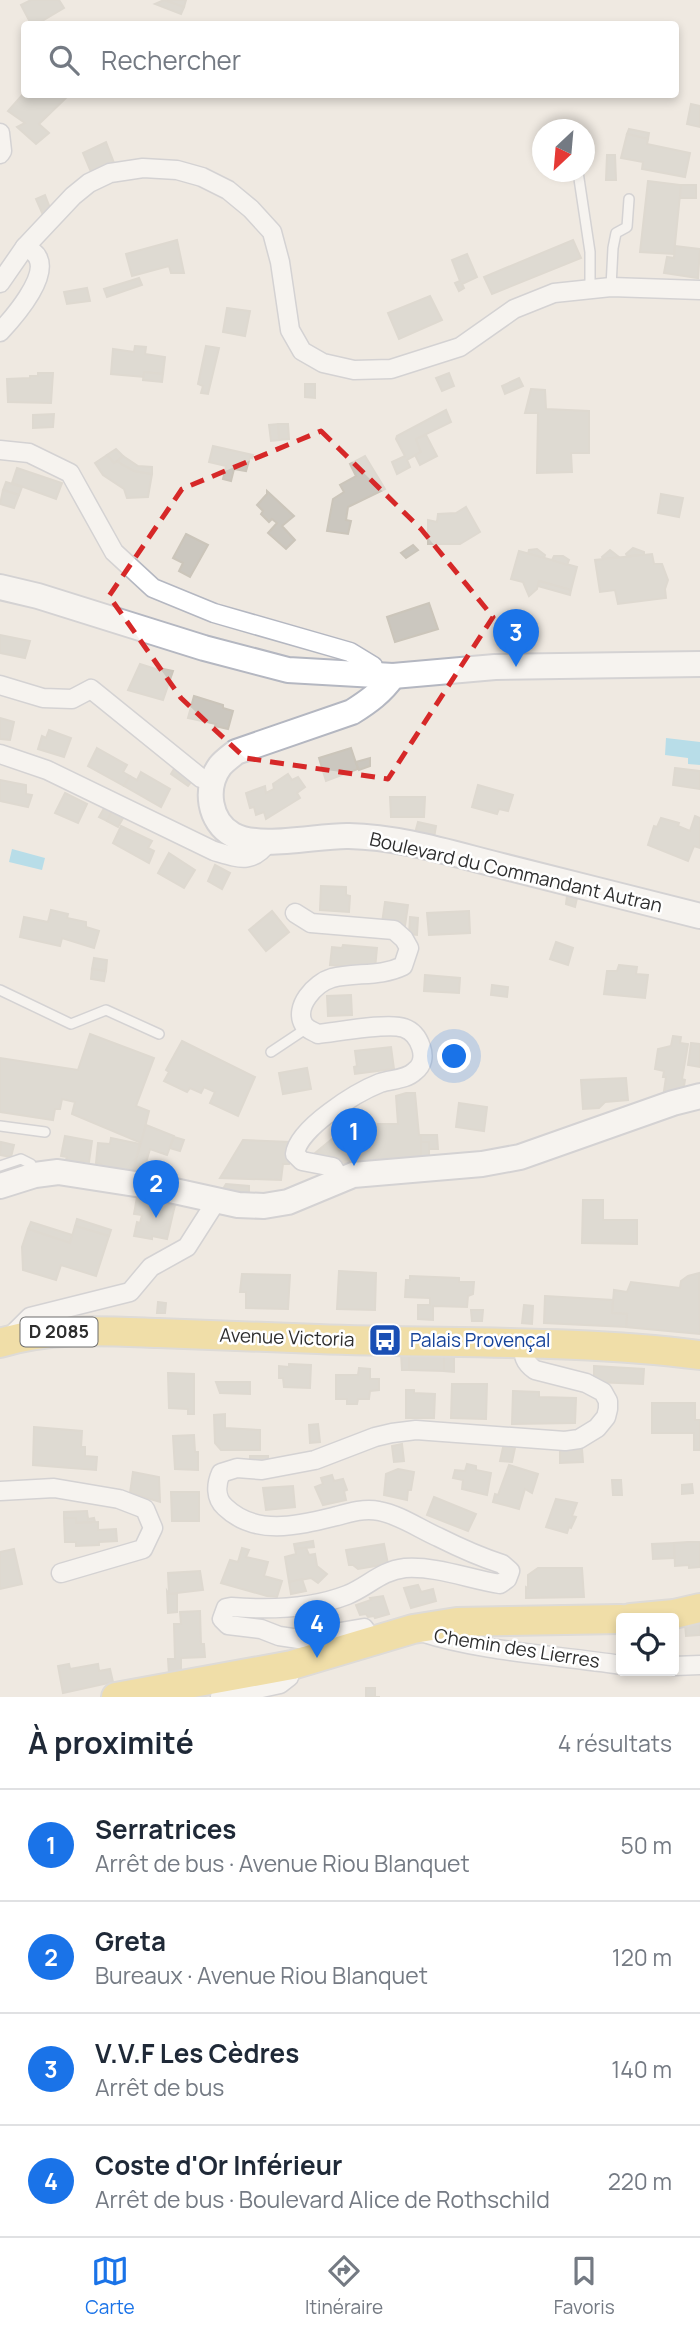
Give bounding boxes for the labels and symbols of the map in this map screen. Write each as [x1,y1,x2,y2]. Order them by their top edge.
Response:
north arrow [532,119,595,182]
pin: 3 [493,609,539,667]
street label: Boulevard du Commandant Autran [367,826,665,918]
your location [437,1039,471,1073]
pin: 1 [331,1108,377,1166]
pin: 2 [133,1160,179,1218]
road number: D 2085 [20,1317,98,1346]
bus stop icon: Palais Provençal [366,1321,404,1359]
street label: Avenue Victoria [219,1322,355,1352]
place label: Palais Provençal [410,1327,551,1353]
pin: 4 [294,1600,340,1658]
street label: Chemin des Lierres [432,1622,602,1674]

